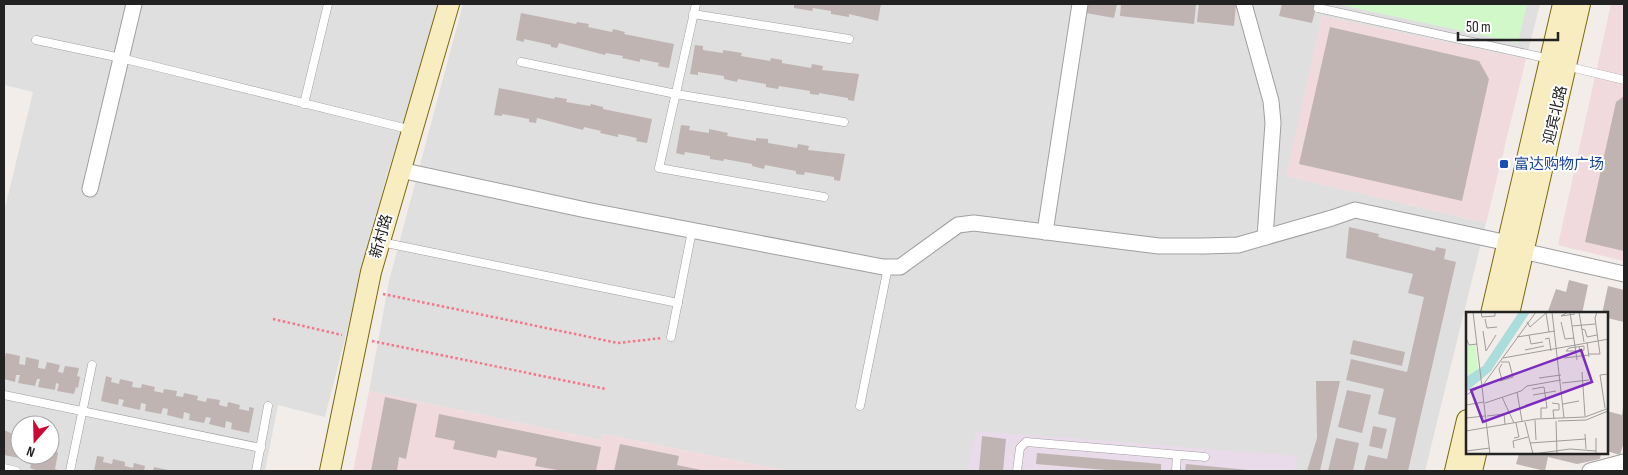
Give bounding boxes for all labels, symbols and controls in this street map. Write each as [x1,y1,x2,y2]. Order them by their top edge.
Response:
scale bar [1458,10,1558,42]
text: 50 m [1466,18,1491,37]
street label: 迎宾北路 [1539,84,1571,146]
place label: 富达购物广场 [1514,155,1604,174]
marker: 富达购物广场 [1498,158,1510,170]
street label: 新村路 [366,212,397,260]
inset map [1466,312,1608,455]
north arrow [10,415,60,465]
text: N [24,442,37,461]

